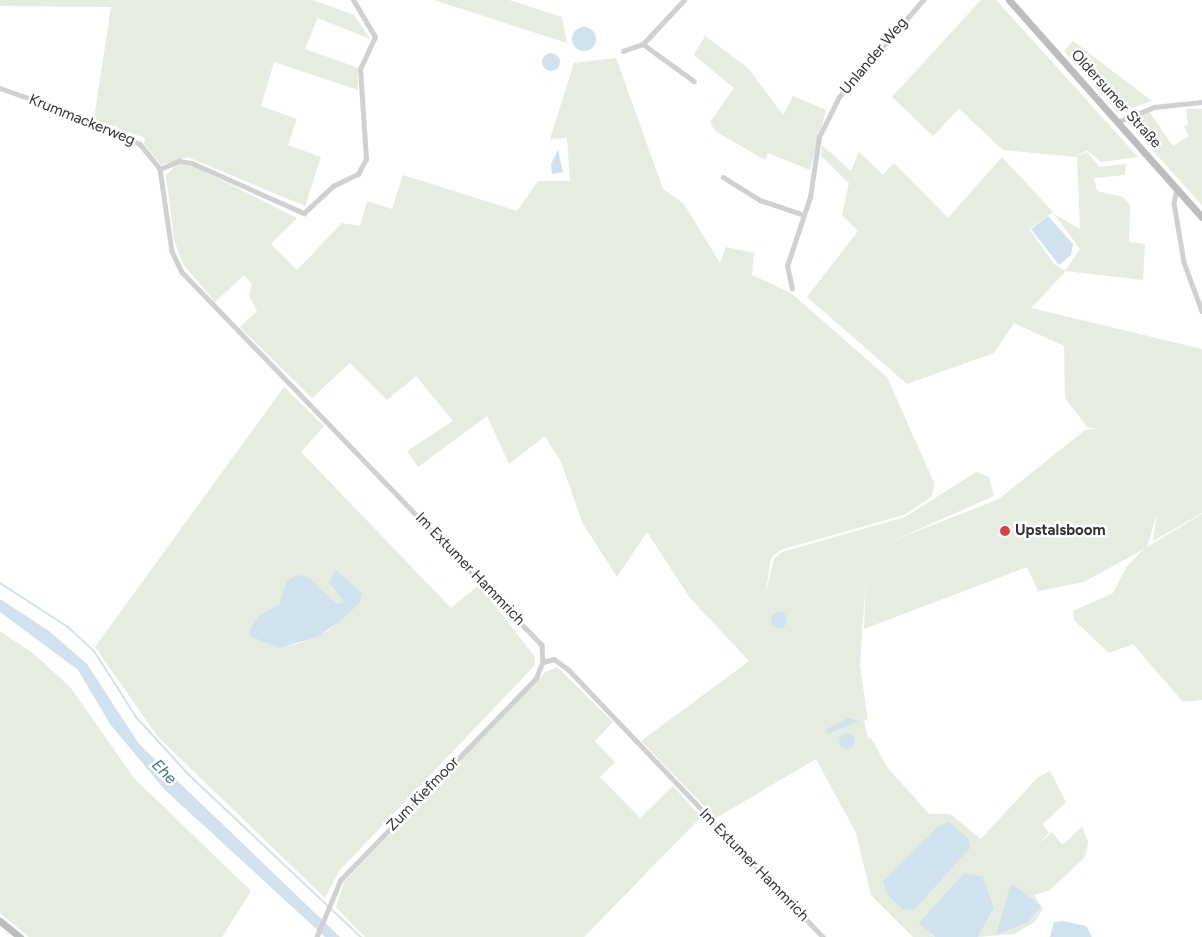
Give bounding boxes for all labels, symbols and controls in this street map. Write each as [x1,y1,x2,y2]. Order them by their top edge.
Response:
street label: Unlander Weg [837,14,911,98]
street label: Oldersumer Straße [1067,46,1165,152]
street label: Krummackerweg [26,91,138,149]
street label: Im Extumer Hammrich [411,509,529,629]
place label: Upstalsboom [1015,522,1106,540]
marker: Upstalsboom [999,525,1011,537]
street label: Zum Kiefmoor [383,753,463,835]
water label: Ehe [148,756,180,788]
street label: Im Extumer Hammrich [695,805,813,925]

